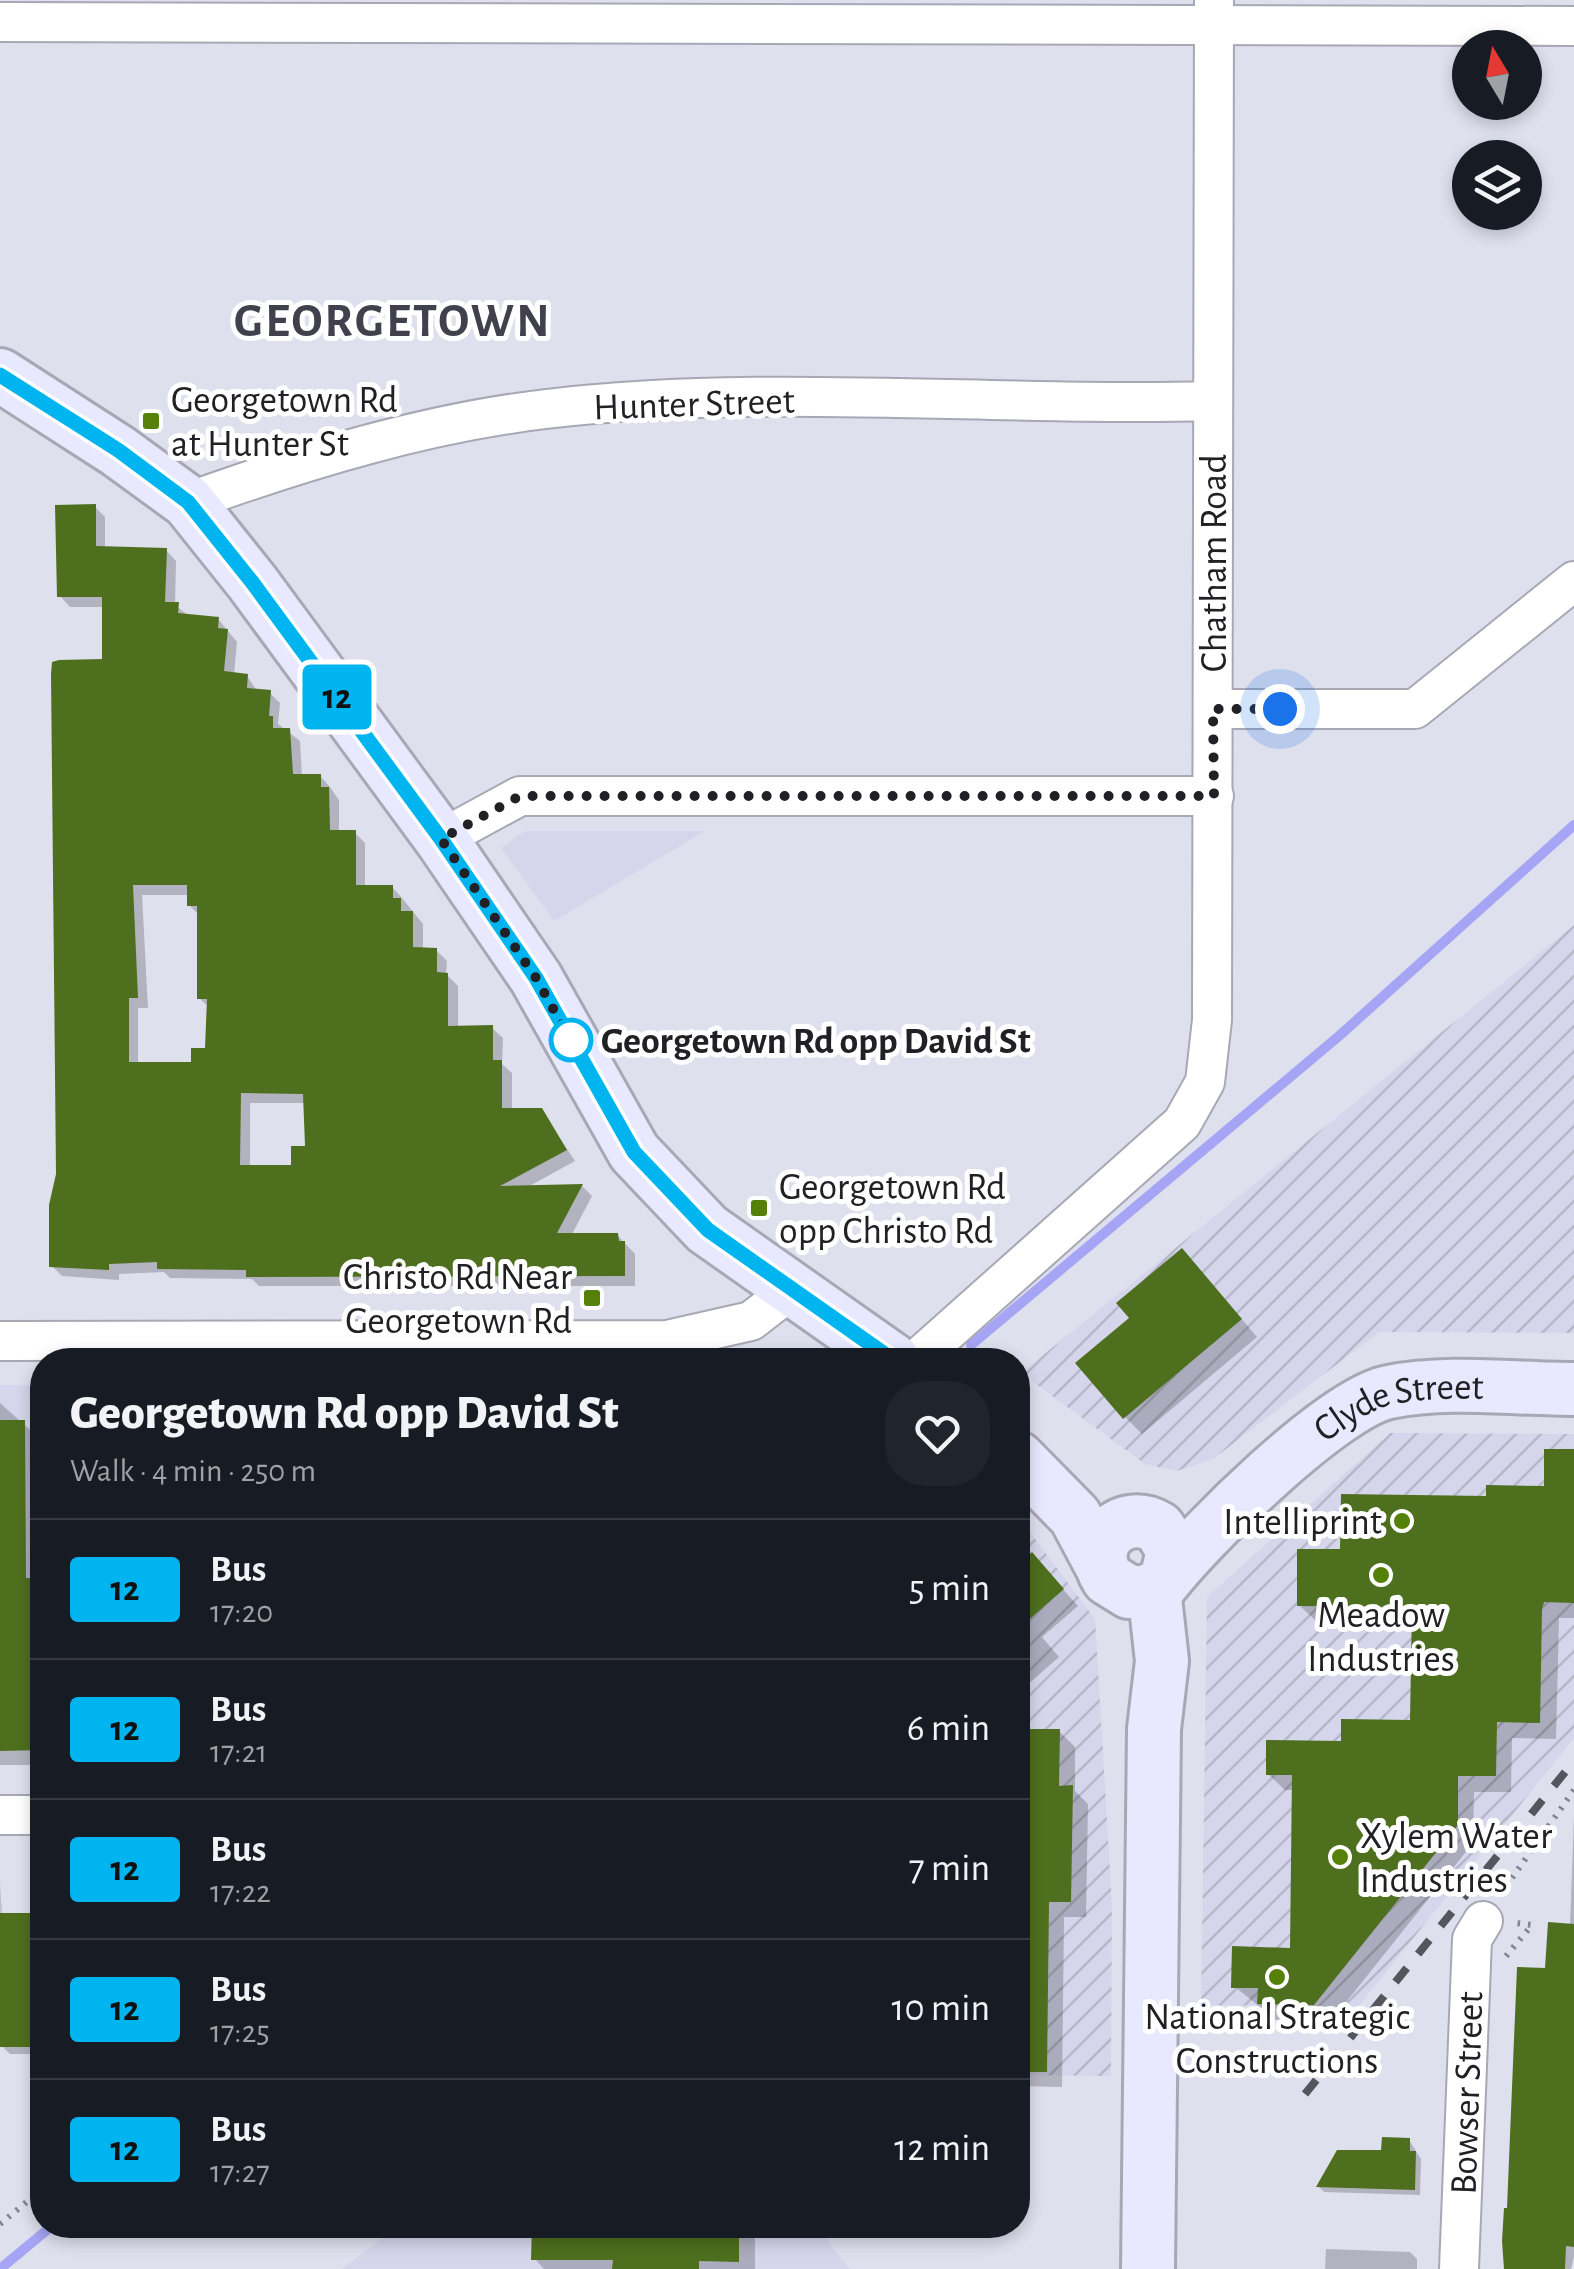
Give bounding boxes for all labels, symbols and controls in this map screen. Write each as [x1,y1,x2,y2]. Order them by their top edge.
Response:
north arrow [1452,30,1542,120]
map controls [1452,30,1542,230]
button: layers [1452,140,1542,230]
district label: GEORGETOWN [234,298,552,346]
place label: Georgetown Rd at Hunter St [171,382,398,464]
street label: Hunter Street [593,382,795,428]
marker: Georgetown Rd at Hunter St [140,410,162,432]
street label: Chatham Road [1196,454,1234,672]
line badge: 12 [292,664,382,730]
text: 12 [322,680,352,715]
your location [1255,684,1305,734]
marker: Georgetown Rd opp David St [550,1019,592,1061]
place label: Georgetown Rd opp David St [601,1023,1031,1061]
place label: Georgetown Rd opp Christo Rd [779,1169,1006,1251]
marker: Georgetown Rd opp Christo Rd [748,1197,770,1219]
place label: Christo Rd Near Georgetown Rd [343,1259,573,1341]
marker: Christo Rd Near Georgetown Rd [581,1287,603,1309]
street label: Clyde Street [1307,1369,1484,1450]
button: heart [885,1381,990,1486]
text: Georgetown Rd opp David St [70,1390,619,1438]
text: Walk · 4 min · 250 m [70,1455,316,1487]
place label: Intelliprint [1223,1504,1382,1542]
marker: Intelliprint [1391,1510,1413,1532]
text: Bus [210,1551,266,1589]
marker: Meadow Industries [1370,1564,1392,1586]
text: 5 min [909,1570,990,1608]
text: 12 [110,1572,140,1607]
text: 17:20 [210,1596,273,1628]
place label: Meadow Industries [1307,1597,1455,1679]
text: Bus [210,1691,266,1729]
text: 6 min [907,1710,990,1748]
text: 12 [110,1712,140,1747]
text: 17:21 [210,1736,267,1768]
place label: Xylem Water Industries [1360,1818,1553,1900]
text: Bus [210,1831,266,1869]
marker: Xylem Water Industries [1329,1846,1351,1868]
text: 7 min [909,1850,990,1888]
text: 12 [110,1852,140,1887]
text: 17:22 [210,1876,271,1908]
marker: National Strategic Constructions [1266,1966,1288,1988]
text: Bus [210,1971,266,2009]
text: 10 min [891,1990,990,2028]
street label: Bowser Street [1445,1991,1491,2195]
text: 12 [110,1992,140,2027]
place label: National Strategic Constructions [1144,1999,1410,2081]
text: 17:25 [210,2016,270,2048]
text: Bus [210,2111,266,2149]
text: 12 min [894,2130,990,2168]
text: 12 [110,2132,140,2167]
text: 17:27 [210,2156,270,2188]

